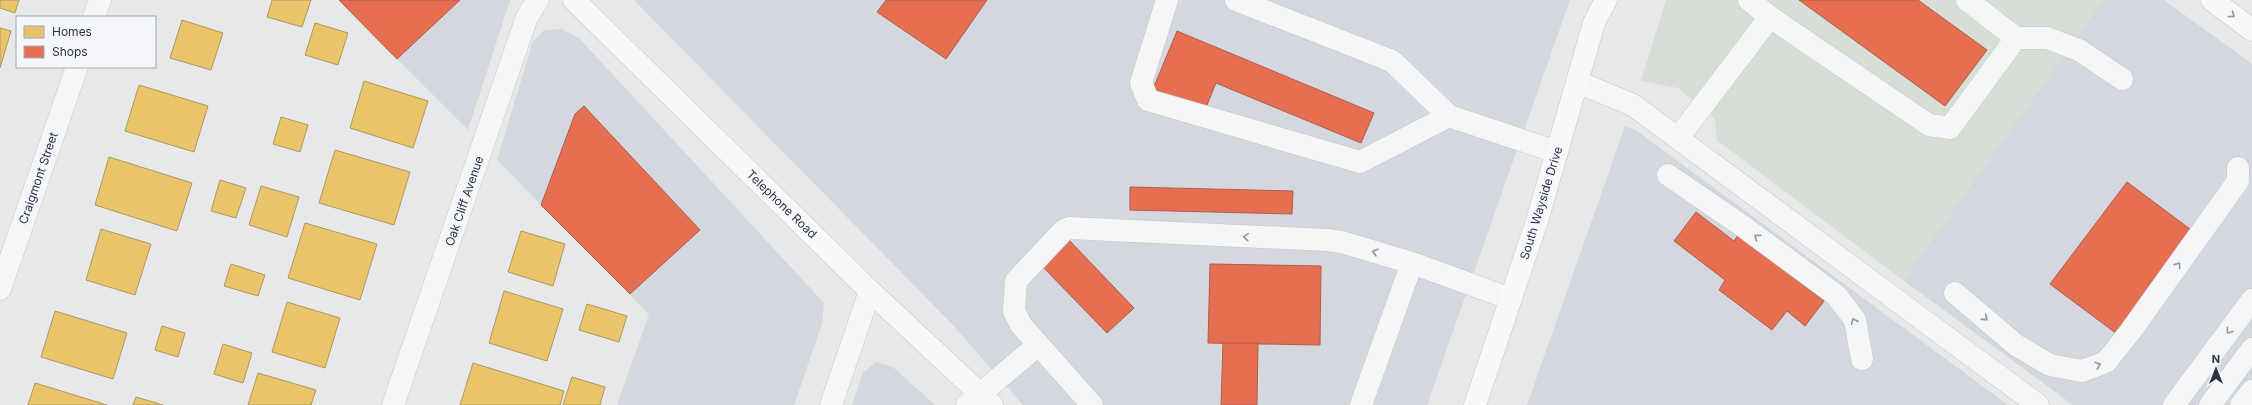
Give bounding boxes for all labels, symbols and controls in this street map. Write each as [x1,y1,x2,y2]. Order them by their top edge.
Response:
one-way arrow [2228,10,2235,18]
legend [16,16,156,68]
text: Homes [52,24,92,39]
text: Shops [52,44,88,59]
street label: Craigmont Street [15,130,61,226]
street label: South Wayside Drive [1517,145,1565,261]
street label: Oak Cliff Avenue [442,154,486,248]
street label: Telephone Road [744,167,820,241]
one-way arrow [1243,232,1249,241]
one-way arrow [1755,234,1762,241]
one-way arrow [1371,248,1378,257]
one-way arrow [2173,262,2180,269]
one-way arrow [1980,314,1988,321]
one-way arrow [1850,318,1858,325]
one-way arrow [2226,327,2234,334]
north arrow [2196,349,2236,389]
text: N [2212,352,2220,366]
one-way arrow [2094,361,2101,370]

